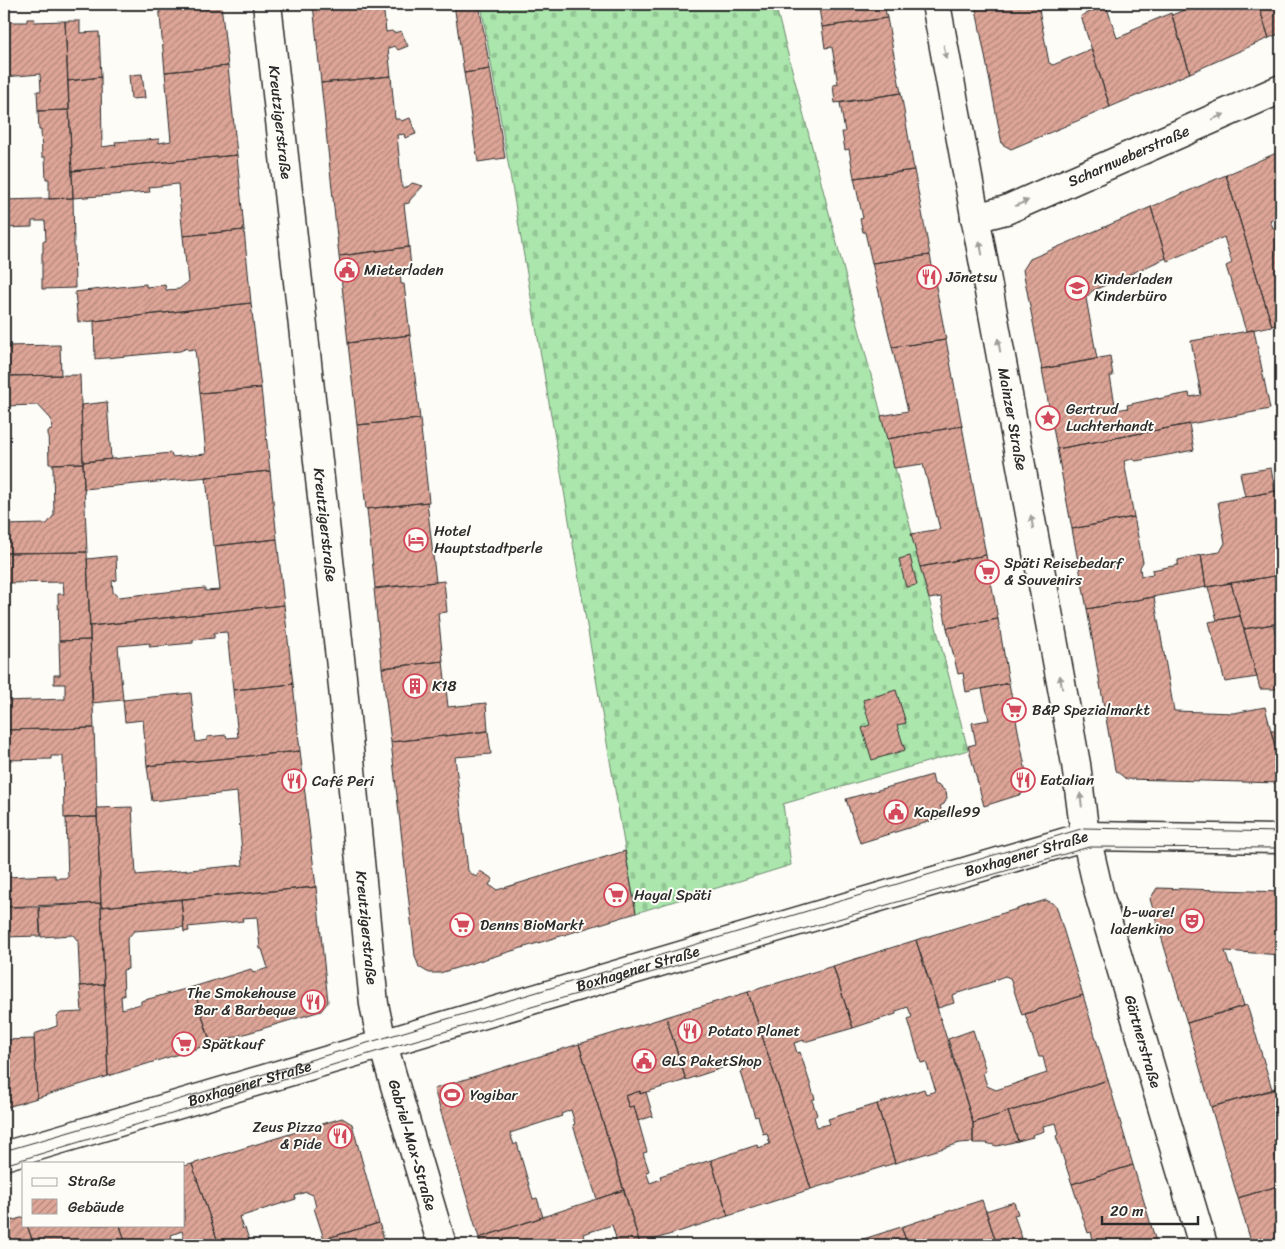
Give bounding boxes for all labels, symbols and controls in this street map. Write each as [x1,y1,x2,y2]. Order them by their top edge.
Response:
one-way arrow [941,44,949,60]
street label: Kreutzigerstraße [261,64,299,181]
one-way arrow [1211,112,1226,120]
street label: Scharnweberstraße [1064,118,1194,194]
one-way arrow [1015,199,1029,207]
one-way arrow [976,239,984,255]
public building icon: Mieterladen [334,257,360,283]
place label: Mieterladen [364,257,444,283]
restaurant icon: Jōnetsu [916,264,942,290]
place label: Jōnetsu [945,264,997,290]
place label: Kinderladen Kinderbüro [1094,266,1173,309]
school or university icon: Kinderladen Kinderbüro [1064,275,1090,301]
one-way arrow [994,336,1002,352]
street label: Mainzer Straße [990,365,1035,473]
place label: Gertrud Luchterhandt [1066,396,1155,439]
place icon: Gertrud Luchterhandt [1035,405,1061,431]
street label: Kreutzigerstraße [306,467,344,583]
one-way arrow [1027,513,1035,529]
place label: Hotel Hauptstadtperle [434,518,543,561]
hotel icon: Hotel Hauptstadtperle [403,527,429,553]
place label: Späti Reisebedarf & Souvenirs [1004,550,1125,593]
supermarket icon: Späti Reisebedarf & Souvenirs [974,559,1000,585]
building icon: K18 [402,673,428,699]
place label: K18 [432,673,457,699]
one-way arrow [1057,673,1065,689]
supermarket icon: B&P Spezialmarkt [1001,697,1027,723]
place label: B&P Spezialmarkt [1032,697,1151,723]
restaurant icon: Eatalian [1010,767,1036,793]
place label: Eatalian [1040,767,1094,793]
restaurant icon: Café Peri [281,768,307,794]
place label: Café Peri [312,768,375,794]
one-way arrow [1077,792,1085,808]
public building icon: Kapelle99 [883,799,909,825]
place label: Kapelle99 [914,799,980,825]
street label: Boxhagener Straße [961,823,1091,884]
street label: Kreutzigerstraße [348,869,385,986]
supermarket icon: Hayal Späti [603,882,629,908]
place label: Hayal Späti [634,882,712,908]
place label: b-ware! ladenkino [1111,899,1175,942]
theatre icon: b-ware! ladenkino [1179,908,1205,934]
supermarket icon: Denns BioMarkt [449,912,475,938]
place label: Denns BioMarkt [480,912,585,938]
street label: Boxhagener Straße [573,938,703,999]
place label: The Smokehouse Bar & Barbeque [187,980,296,1023]
restaurant icon: The Smokehouse Bar & Barbeque [300,989,326,1015]
street label: Gärtnerstraße [1117,992,1169,1091]
restaurant icon: Potato Planet [677,1018,703,1044]
place label: Potato Planet [708,1018,800,1044]
supermarket icon: Spätkauf [171,1031,197,1057]
place label: Spätkauf [202,1031,266,1057]
public building icon: GLS PaketShop [631,1048,657,1074]
place label: GLS PaketShop [662,1048,762,1074]
street label: Boxhagener Straße [185,1053,314,1114]
street label: Gabriel-Max-Straße [381,1076,444,1214]
sports icon: Yogibar [439,1082,465,1108]
place label: Yogibar [470,1082,519,1108]
place label: Zeus Pizza & Pide [253,1114,322,1157]
restaurant icon: Zeus Pizza & Pide [327,1123,353,1149]
legend [22,1162,185,1226]
text: Straße [68,1168,116,1194]
text: Gebäude [68,1194,124,1220]
scale bar [1102,1194,1199,1226]
text: 20 m [1110,1198,1144,1224]

